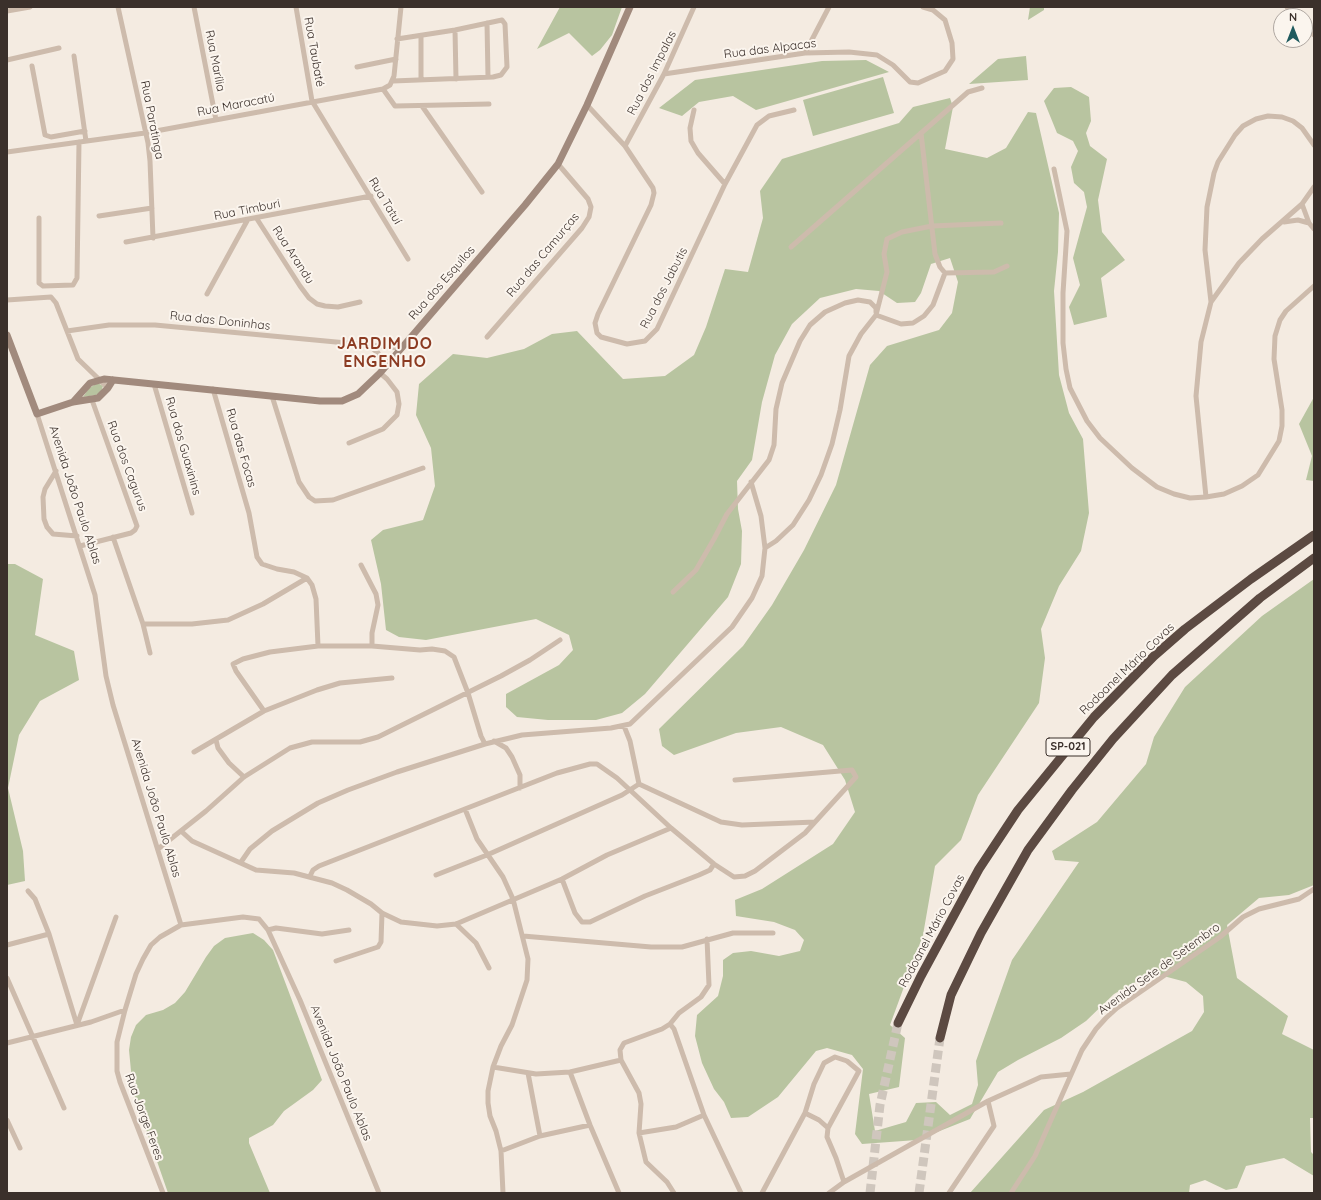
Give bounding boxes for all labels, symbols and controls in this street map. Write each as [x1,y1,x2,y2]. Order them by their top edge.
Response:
north arrow [1273,8,1313,48]
text: N [1289,10,1297,24]
street label: Rua Taubaté [301,16,327,88]
street label: Rua dos Impalas [625,28,679,118]
street label: Rua Marília [202,29,228,93]
street label: Rua das Alpacas [723,36,817,62]
street label: Rua Paratinga [137,80,167,160]
street label: Rua Maracatú [196,90,276,120]
street label: Rua Tatuí [365,175,405,227]
street label: Rua Timburi [213,197,281,223]
street label: Rua das Camurças [504,210,582,300]
street label: Rua Arandu [269,223,317,287]
street label: Rua dos Esquilos [406,243,478,323]
street label: Rua dos Jabutis [637,245,691,331]
street label: Rua das Doninhas [169,309,271,333]
district label: JARDIM DO ENGENHO [337,334,433,372]
street label: Rua dos Guaxinins [162,395,204,497]
street label: Rua das Focas [223,407,259,489]
street label: Rua dos Cagurus [104,419,150,513]
street label: Avenida João Paulo Ablas [46,424,104,566]
street label: Rodoanel Mário Covas [1077,620,1177,718]
street label: Avenida João Paulo Ablas [128,737,184,879]
road number: SP-021 [1046,738,1090,756]
street label: Rodoanel Mário Covas [896,872,968,990]
street label: Avenida Sete de Setembro [1095,920,1223,1018]
street label: Avenida João Paulo Ablas [307,1003,375,1143]
street label: Rua Jorge Feres [122,1072,166,1162]

